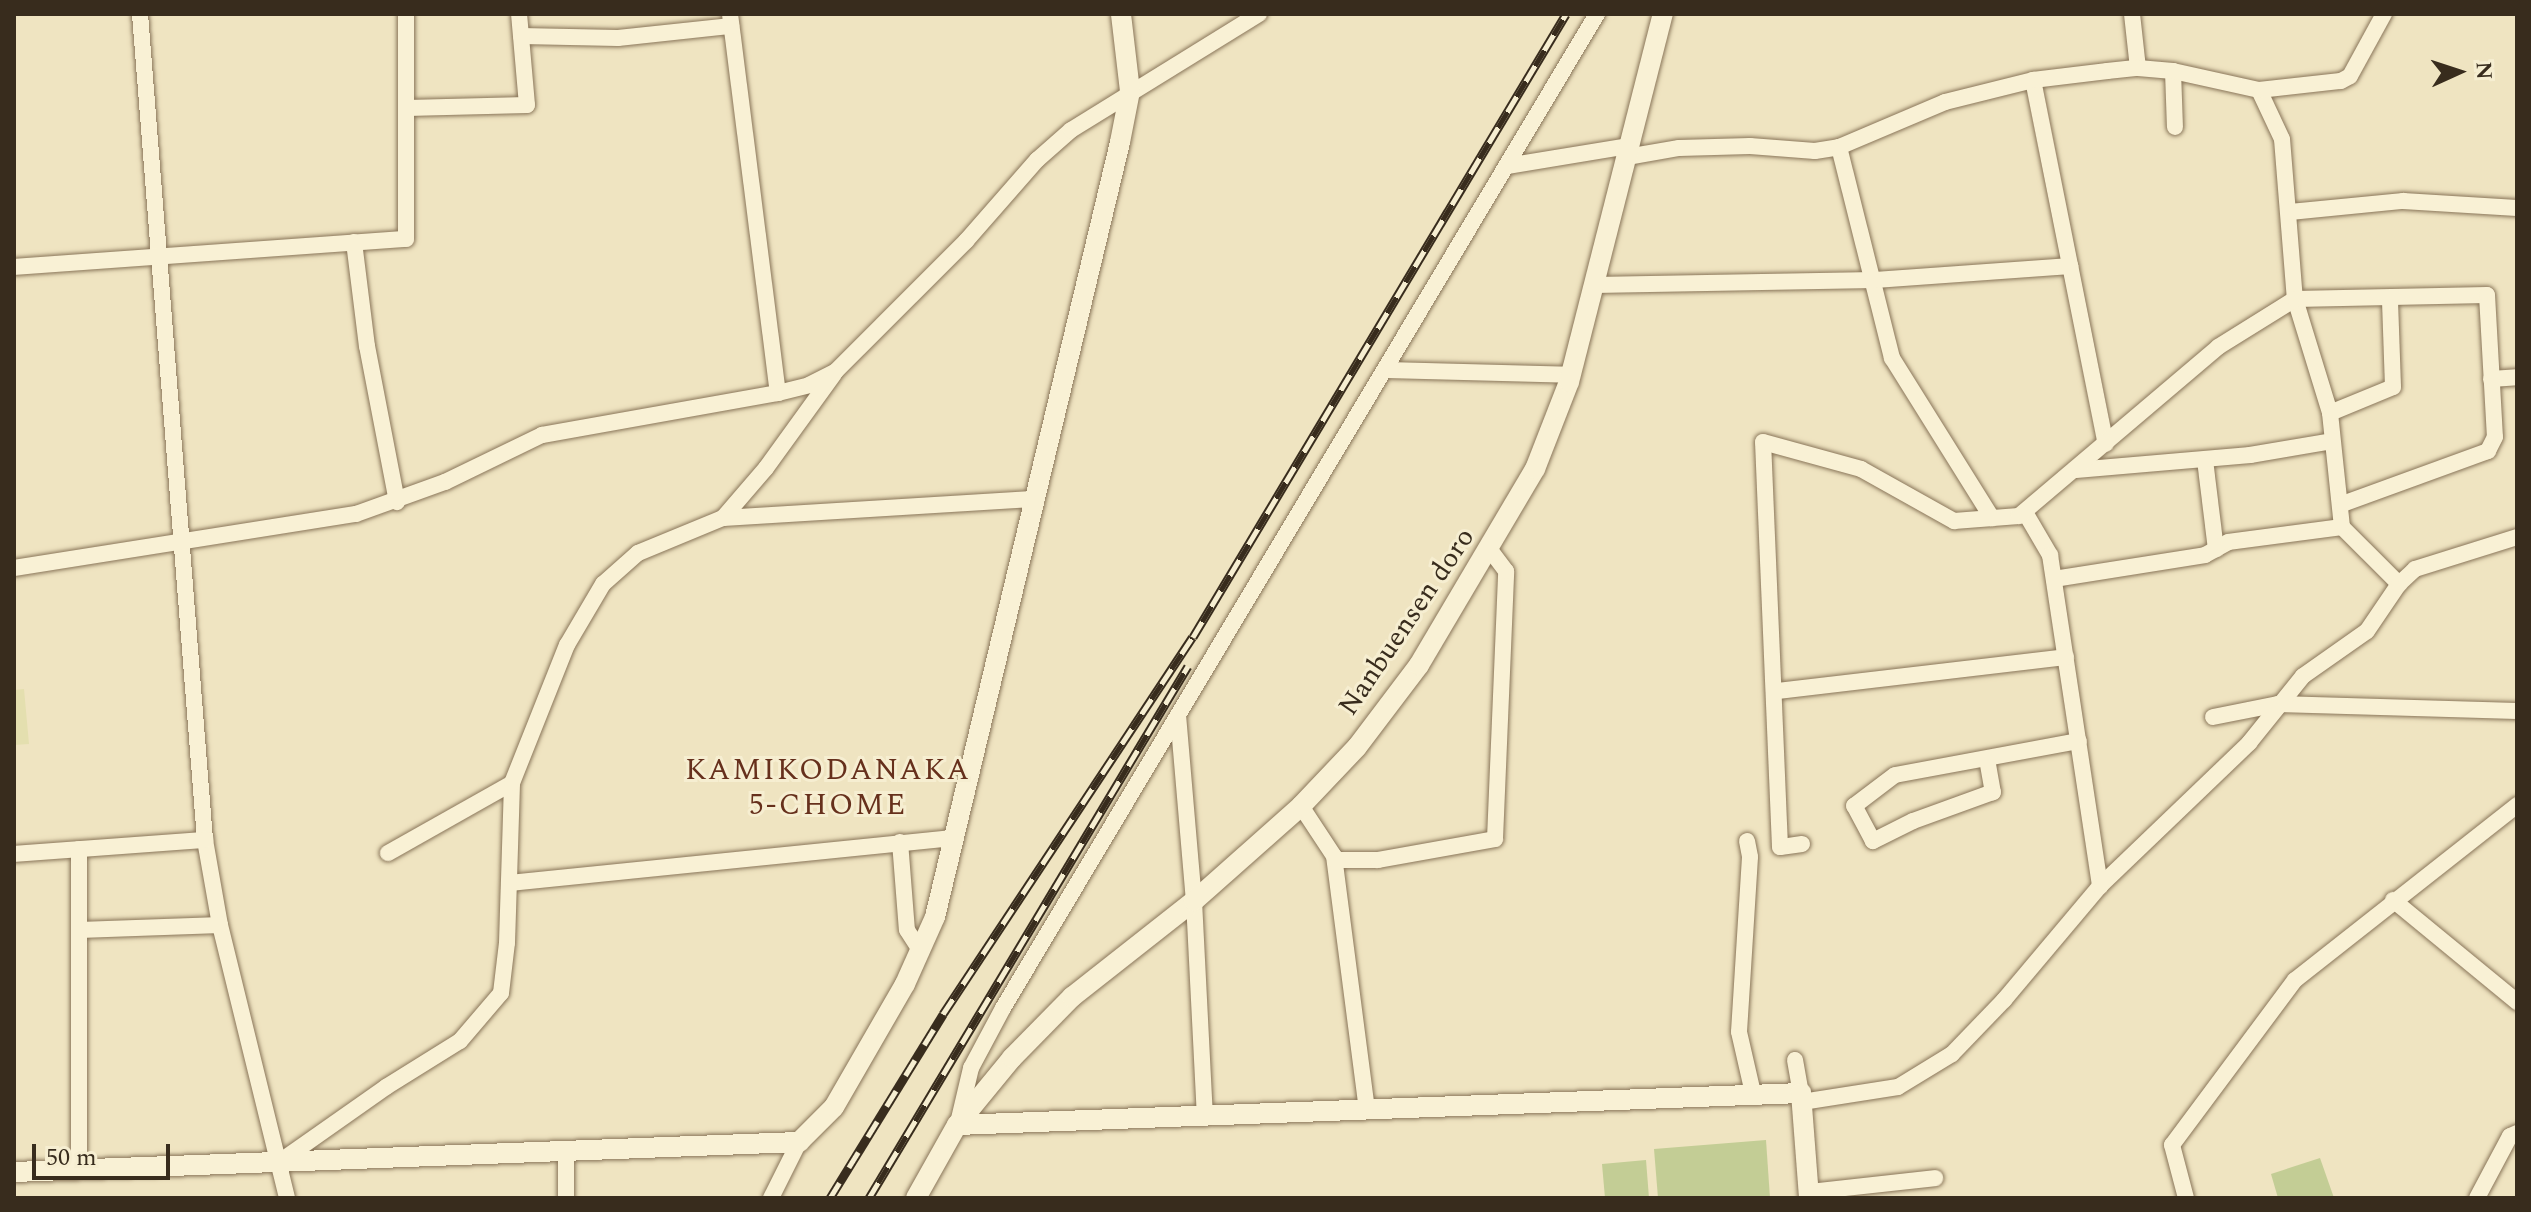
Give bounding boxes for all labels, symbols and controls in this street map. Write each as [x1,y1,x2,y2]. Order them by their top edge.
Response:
north arrow [2419,32,2499,112]
text: N [2467,61,2500,81]
street label: Nanbuensen doro [1332,522,1482,722]
district label: KAMIKODANAKA 5-CHOME [685,752,971,822]
scale bar [36,1128,174,1178]
text: 50 m [46,1140,97,1176]

